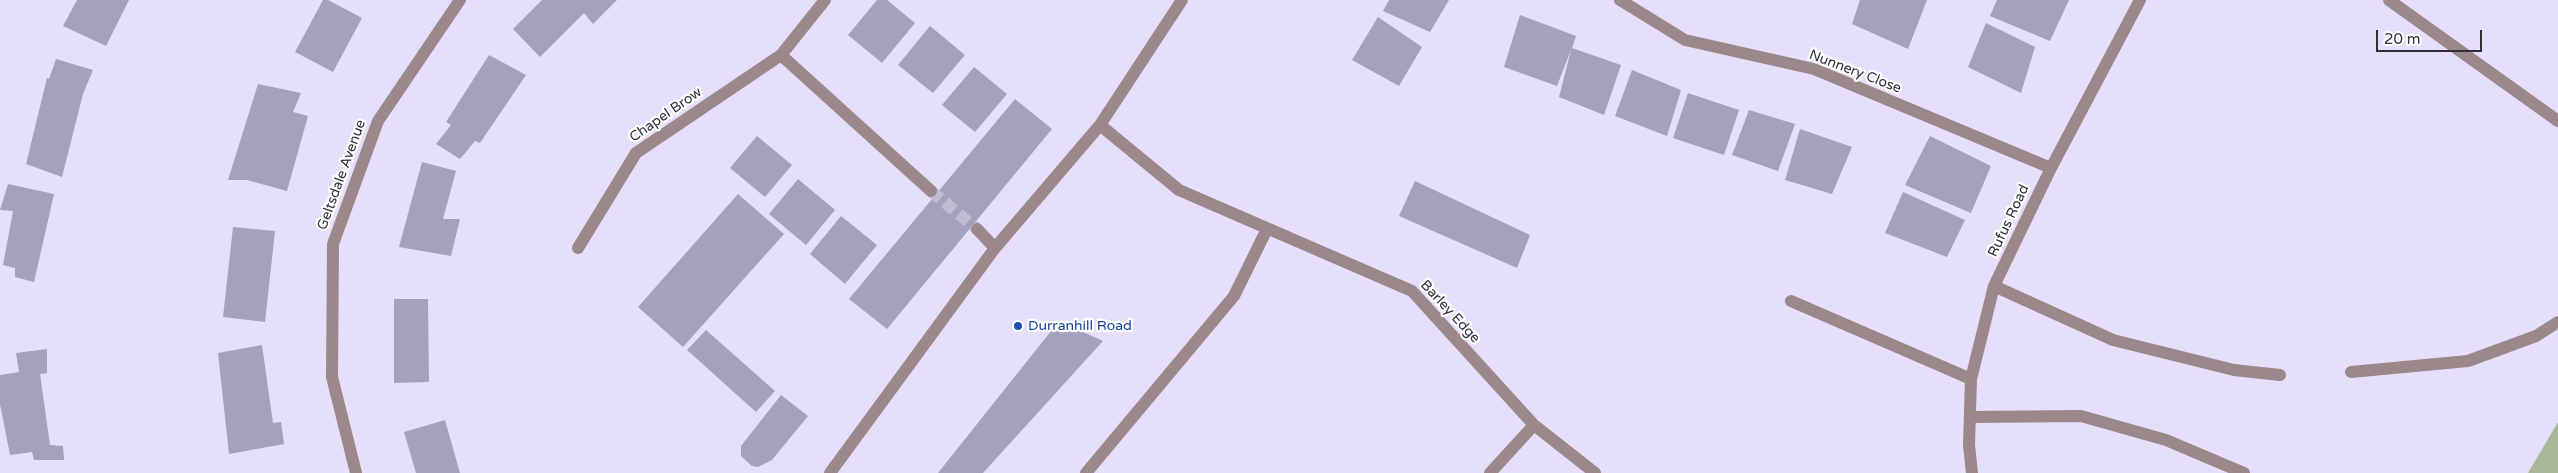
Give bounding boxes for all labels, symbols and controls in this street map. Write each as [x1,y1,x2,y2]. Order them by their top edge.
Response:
scale bar [2378,20,2484,52]
text: 20 m [2384,30,2421,48]
street label: Nunnery Close [1806,47,1904,97]
street label: Chapel Brow [627,84,705,146]
street label: Geltsdale Avenue [314,118,370,232]
street label: Rufus Road [1985,182,2033,260]
street label: Barley Edge [1417,277,1483,347]
place label: Durranhill Road [1028,318,1132,334]
marker: Durranhill Road [1012,320,1024,332]

